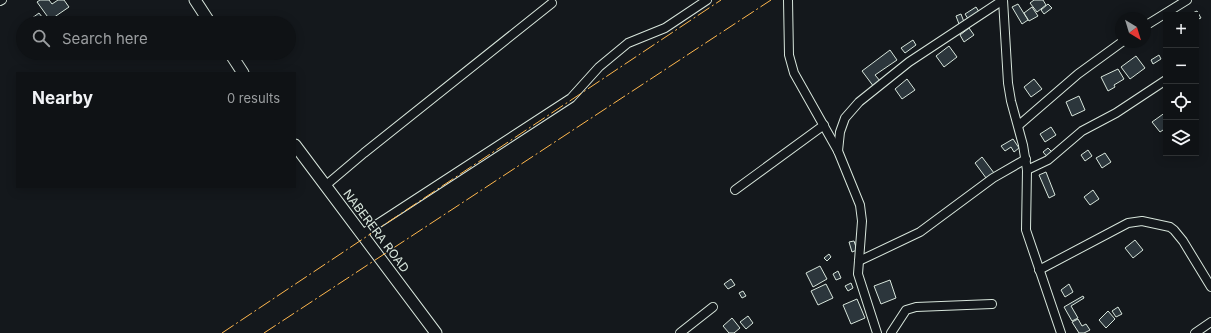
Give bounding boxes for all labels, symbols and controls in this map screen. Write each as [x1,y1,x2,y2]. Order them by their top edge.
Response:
north arrow [1115,12,1151,48]
map controls [1163,12,1199,156]
button: + [1163,12,1199,48]
search box [16,16,296,60]
icon: search [30,27,52,49]
text: Search here [62,29,148,48]
button: − [1163,48,1199,84]
button: locate [1163,84,1199,120]
text: Nearby [32,88,93,108]
text: 0 results [227,90,280,106]
button: layers [1163,120,1199,156]
street label: NABERERA ROAD [340,186,413,275]

